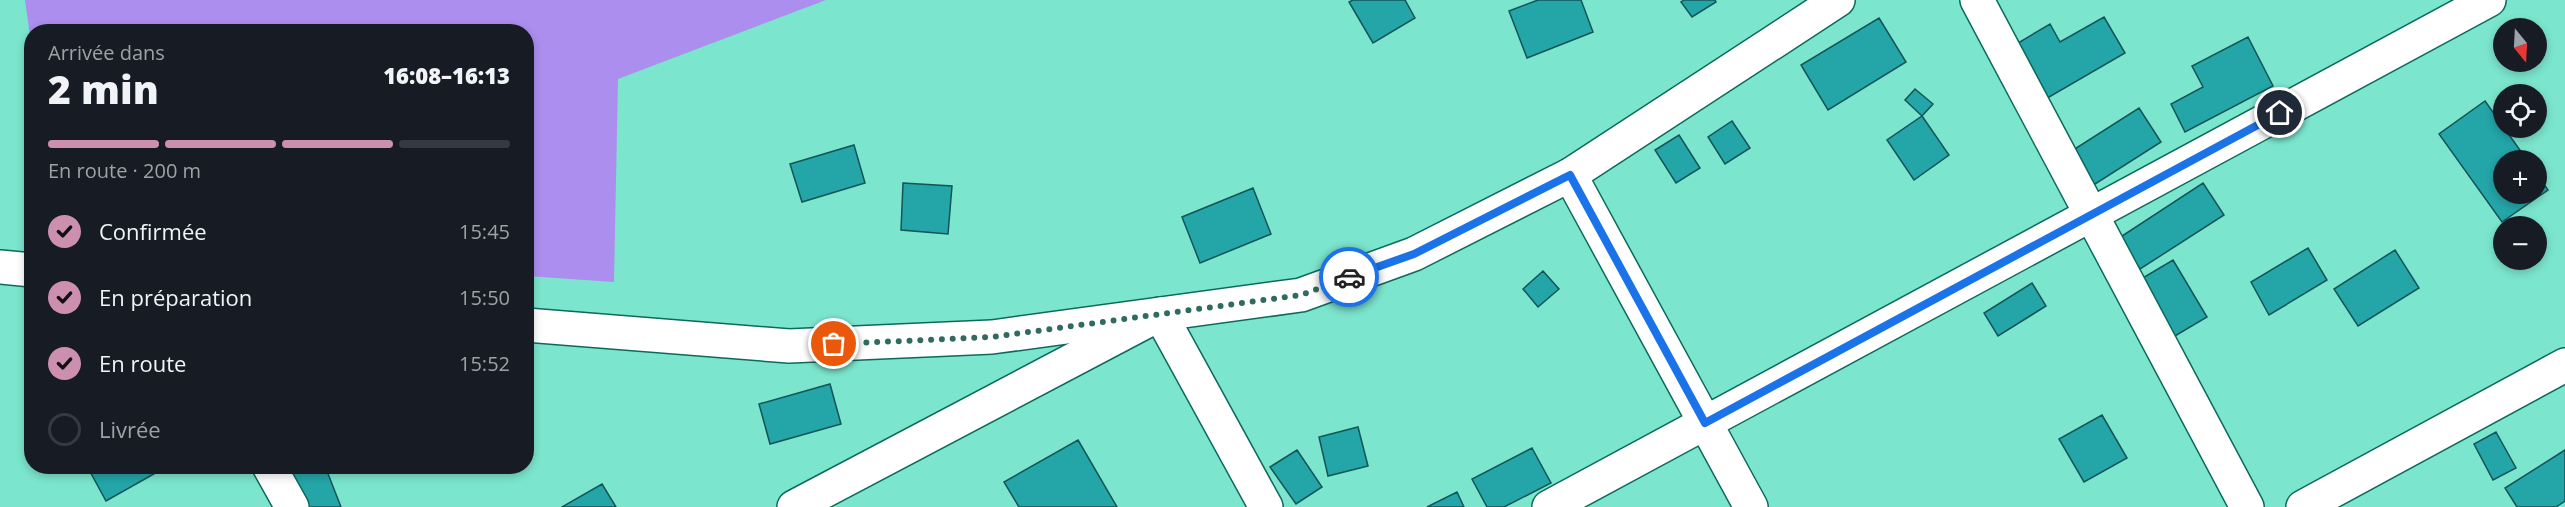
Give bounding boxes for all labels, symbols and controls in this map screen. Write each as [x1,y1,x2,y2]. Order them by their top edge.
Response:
north arrow [2493,18,2547,72]
map controls [2493,18,2547,270]
text: Arrivée dans [48,39,165,66]
text: 16:08–16:13 [383,60,510,90]
text: 2 min [48,62,159,115]
button: locate [2493,84,2547,138]
pin [2254,87,2305,138]
icon: home [2263,96,2296,129]
button: + [2493,150,2547,204]
text: En route · 200 m [48,157,201,184]
icon: check [48,215,81,248]
text: Confirmée [99,216,207,246]
button: − [2493,216,2547,270]
text: 15:45 [459,218,510,245]
courier [1319,247,1379,307]
icon: car [1333,261,1366,294]
icon: check [48,281,81,314]
text: En préparation [99,282,252,312]
text: 15:50 [459,284,510,311]
pin [808,318,859,369]
icon: bag [817,327,850,360]
icon: check [48,347,81,380]
text: En route [99,348,186,378]
text: 15:52 [459,350,510,377]
text: Livrée [99,414,161,444]

